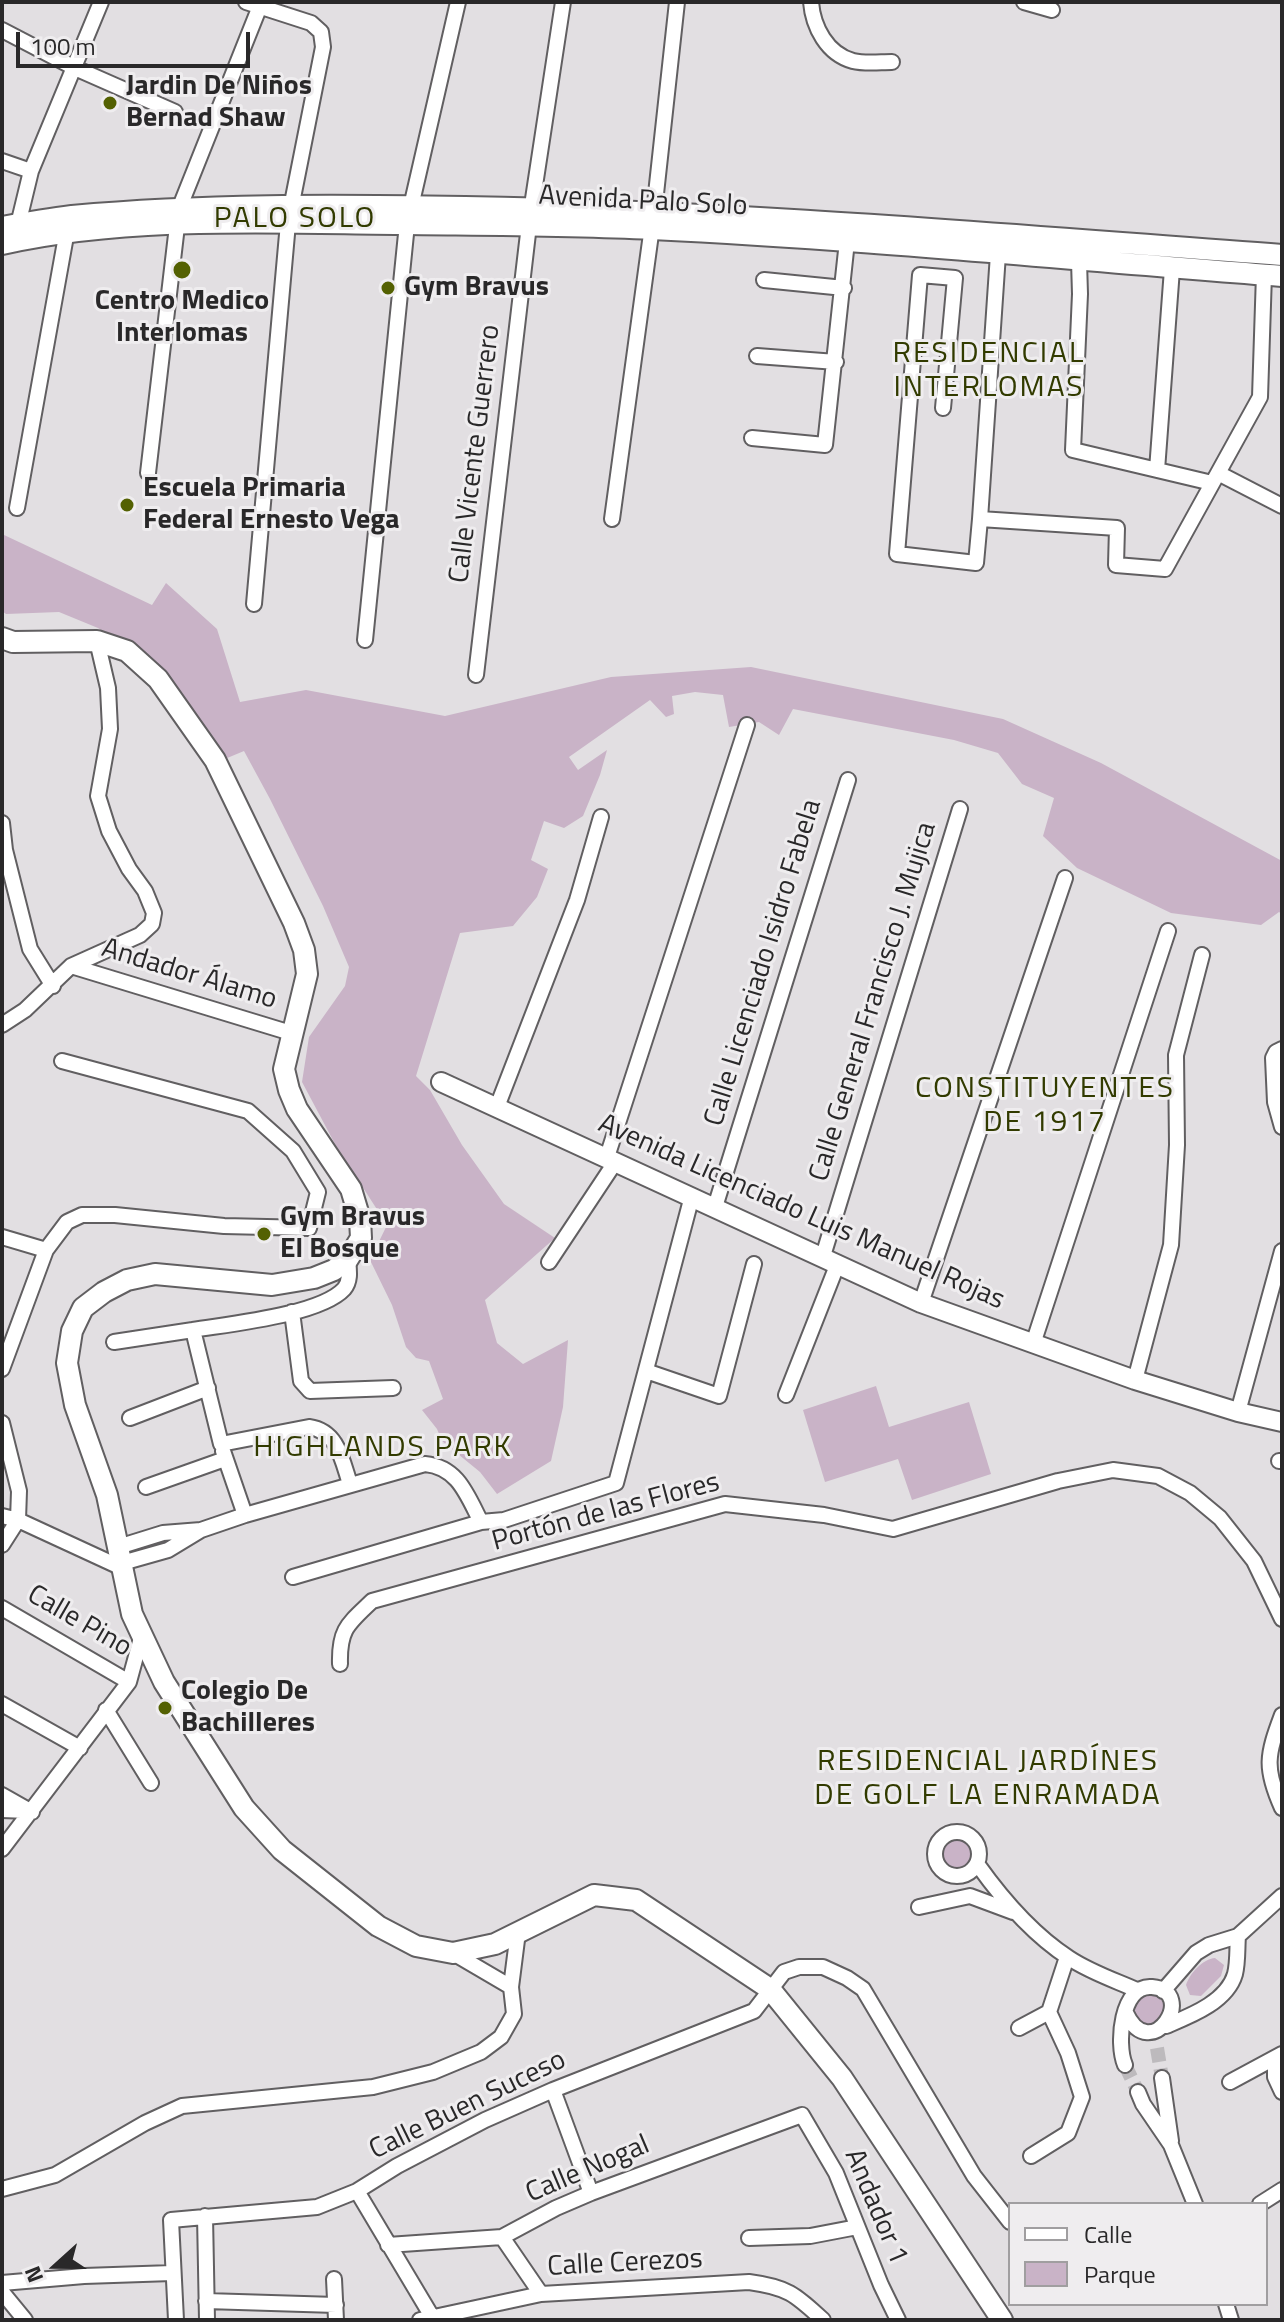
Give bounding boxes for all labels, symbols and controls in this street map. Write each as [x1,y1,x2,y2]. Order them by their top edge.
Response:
scale bar [20,16,254,66]
text: 100 m [30,28,96,64]
place label: Jardin De Niños Bernad Shaw [126,70,312,136]
marker: Jardin De Niños Bernad Shaw [101,94,119,112]
street label: Avenida Palo Solo [538,180,748,224]
district label: PALO SOLO [214,202,376,238]
marker: Centro Medico Interlomas [171,259,193,281]
place label: Gym Bravus [404,271,549,305]
marker: Gym Bravus [379,279,397,297]
place label: Centro Medico Interlomas [95,285,269,351]
street label: Calle Vicente Guerrero [443,323,509,585]
district label: RESIDENCIAL INTERLOMAS [893,337,1085,408]
place label: Escuela Primaria Federal Ernesto Vega [143,472,400,538]
marker: Escuela Primaria Federal Ernesto Vega [118,496,136,514]
street label: Calle Licenciado Isidro Fabela [698,796,830,1130]
street label: Calle General Francisco J. Mujica [803,818,945,1186]
street label: Andador Álamo [97,932,281,1018]
district label: CONSTITUYENTES DE 1917 [915,1072,1175,1142]
street label: Avenida Licenciado Luis Manuel Rojas [593,1108,1009,1318]
place label: Gym Bravus El Bosque [280,1201,425,1267]
marker: Gym Bravus El Bosque [255,1225,273,1243]
district label: HIGHLANDS PARK [253,1431,513,1467]
street label: Portón de las Flores [489,1466,723,1560]
street label: Calle Pino [21,1579,137,1665]
place label: Colegio De Bachilleres [181,1675,315,1741]
marker: Colegio De Bachilleres [156,1699,174,1717]
district label: RESIDENCIAL JARDÍNES DE GOLF LA ENRAMADA [814,1745,1162,1816]
street label: Calle Buen Suceso [364,2044,572,2168]
street label: Calle Nogal [521,2129,655,2211]
street label: Andador 1 [836,2144,914,2270]
legend [1008,2202,1268,2306]
text: Calle [1084,2216,1132,2252]
north arrow [16,2226,96,2306]
street label: Calle Cerezos [546,2243,704,2285]
text: Parque [1084,2256,1156,2292]
text: N [15,2261,52,2288]

